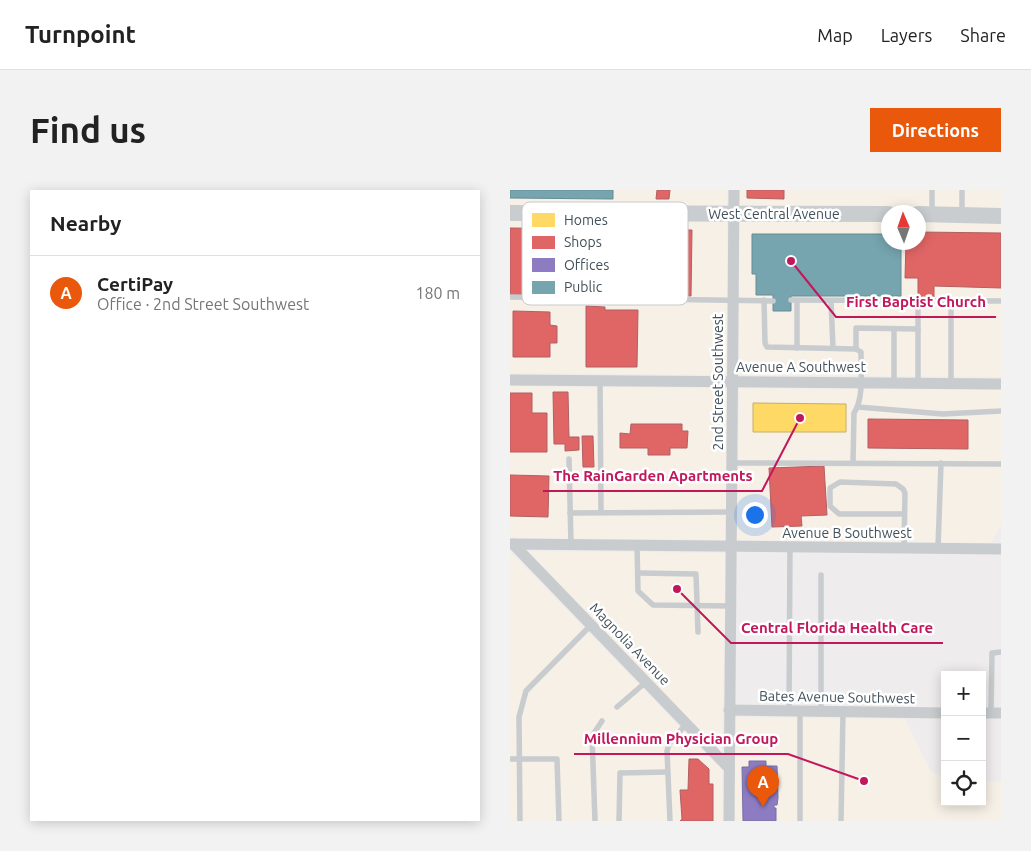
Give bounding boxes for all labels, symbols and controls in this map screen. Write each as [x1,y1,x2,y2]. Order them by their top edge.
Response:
text: Turnpoint [25,21,136,48]
text: Map [817,25,853,45]
text: Layers [881,25,932,45]
text: Share [960,25,1006,45]
button: Directions [870,108,1001,152]
text: Find us [30,110,146,150]
legend [522,202,688,305]
north arrow [881,205,926,250]
street label: West Central Avenue [708,206,840,222]
text: Nearby [50,211,121,235]
text: Homes [564,212,608,228]
text: Shops [564,234,602,250]
text: Offices [564,257,609,273]
text: CertiPay [97,273,173,295]
text: Public [564,279,603,295]
text: A [60,284,72,302]
text: 180 m [415,284,460,302]
callout: First Baptist Church [836,287,996,317]
text: First Baptist Church [846,293,986,310]
text: Office · 2nd Street Southwest [97,295,309,313]
street label: 2nd Street Southwest [710,313,726,450]
street label: Avenue A Southwest [736,359,866,375]
callout: The RainGarden Apartments [543,461,762,491]
text: The RainGarden Apartments [553,467,753,484]
your location [742,502,768,528]
street label: Avenue B Southwest [782,525,912,541]
street label: Magnolia Avenue [587,600,673,688]
callout: Central Florida Health Care [731,613,943,643]
text: Central Florida Health Care [741,619,933,636]
map controls [941,671,986,806]
button: + [941,671,986,716]
street label: Bates Avenue Southwest [759,688,916,706]
button: − [941,716,986,761]
callout: Millennium Physician Group [574,724,788,754]
text: Millennium Physician Group [584,730,778,747]
button: locate [941,761,986,806]
pin: A [747,766,779,807]

